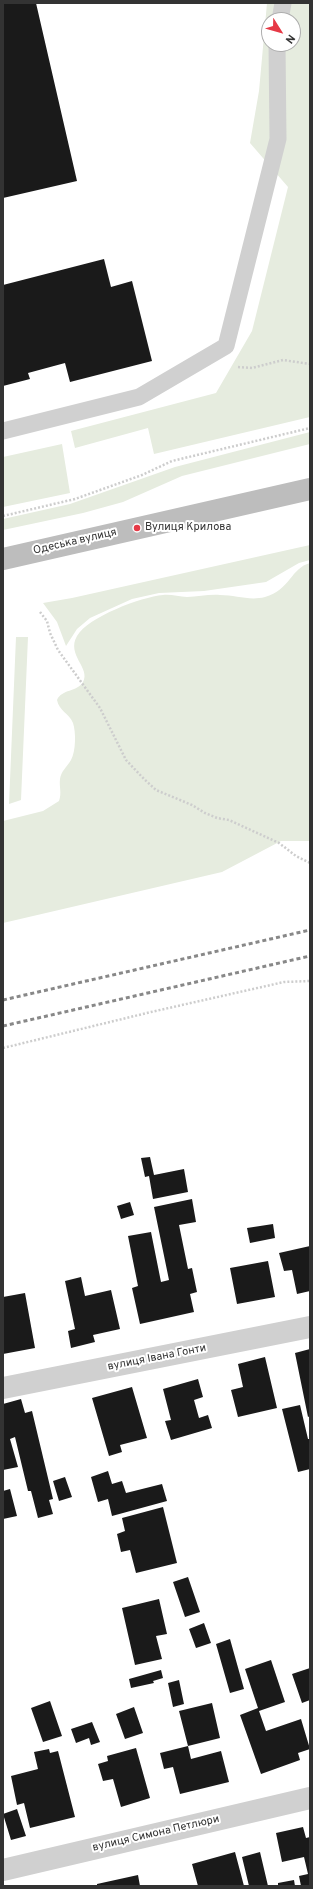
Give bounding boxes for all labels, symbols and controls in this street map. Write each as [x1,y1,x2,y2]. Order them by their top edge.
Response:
north arrow [261,12,301,52]
text: N [282,31,298,46]
place label: Вулиця Крилова [145,521,231,535]
marker: Вулиця Крилова [132,523,142,533]
street label: Одеська вулиця [32,526,118,558]
street label: вулиця Івана Гонти [107,1342,207,1374]
street label: вулиця Симона Петлюри [91,1813,221,1855]

